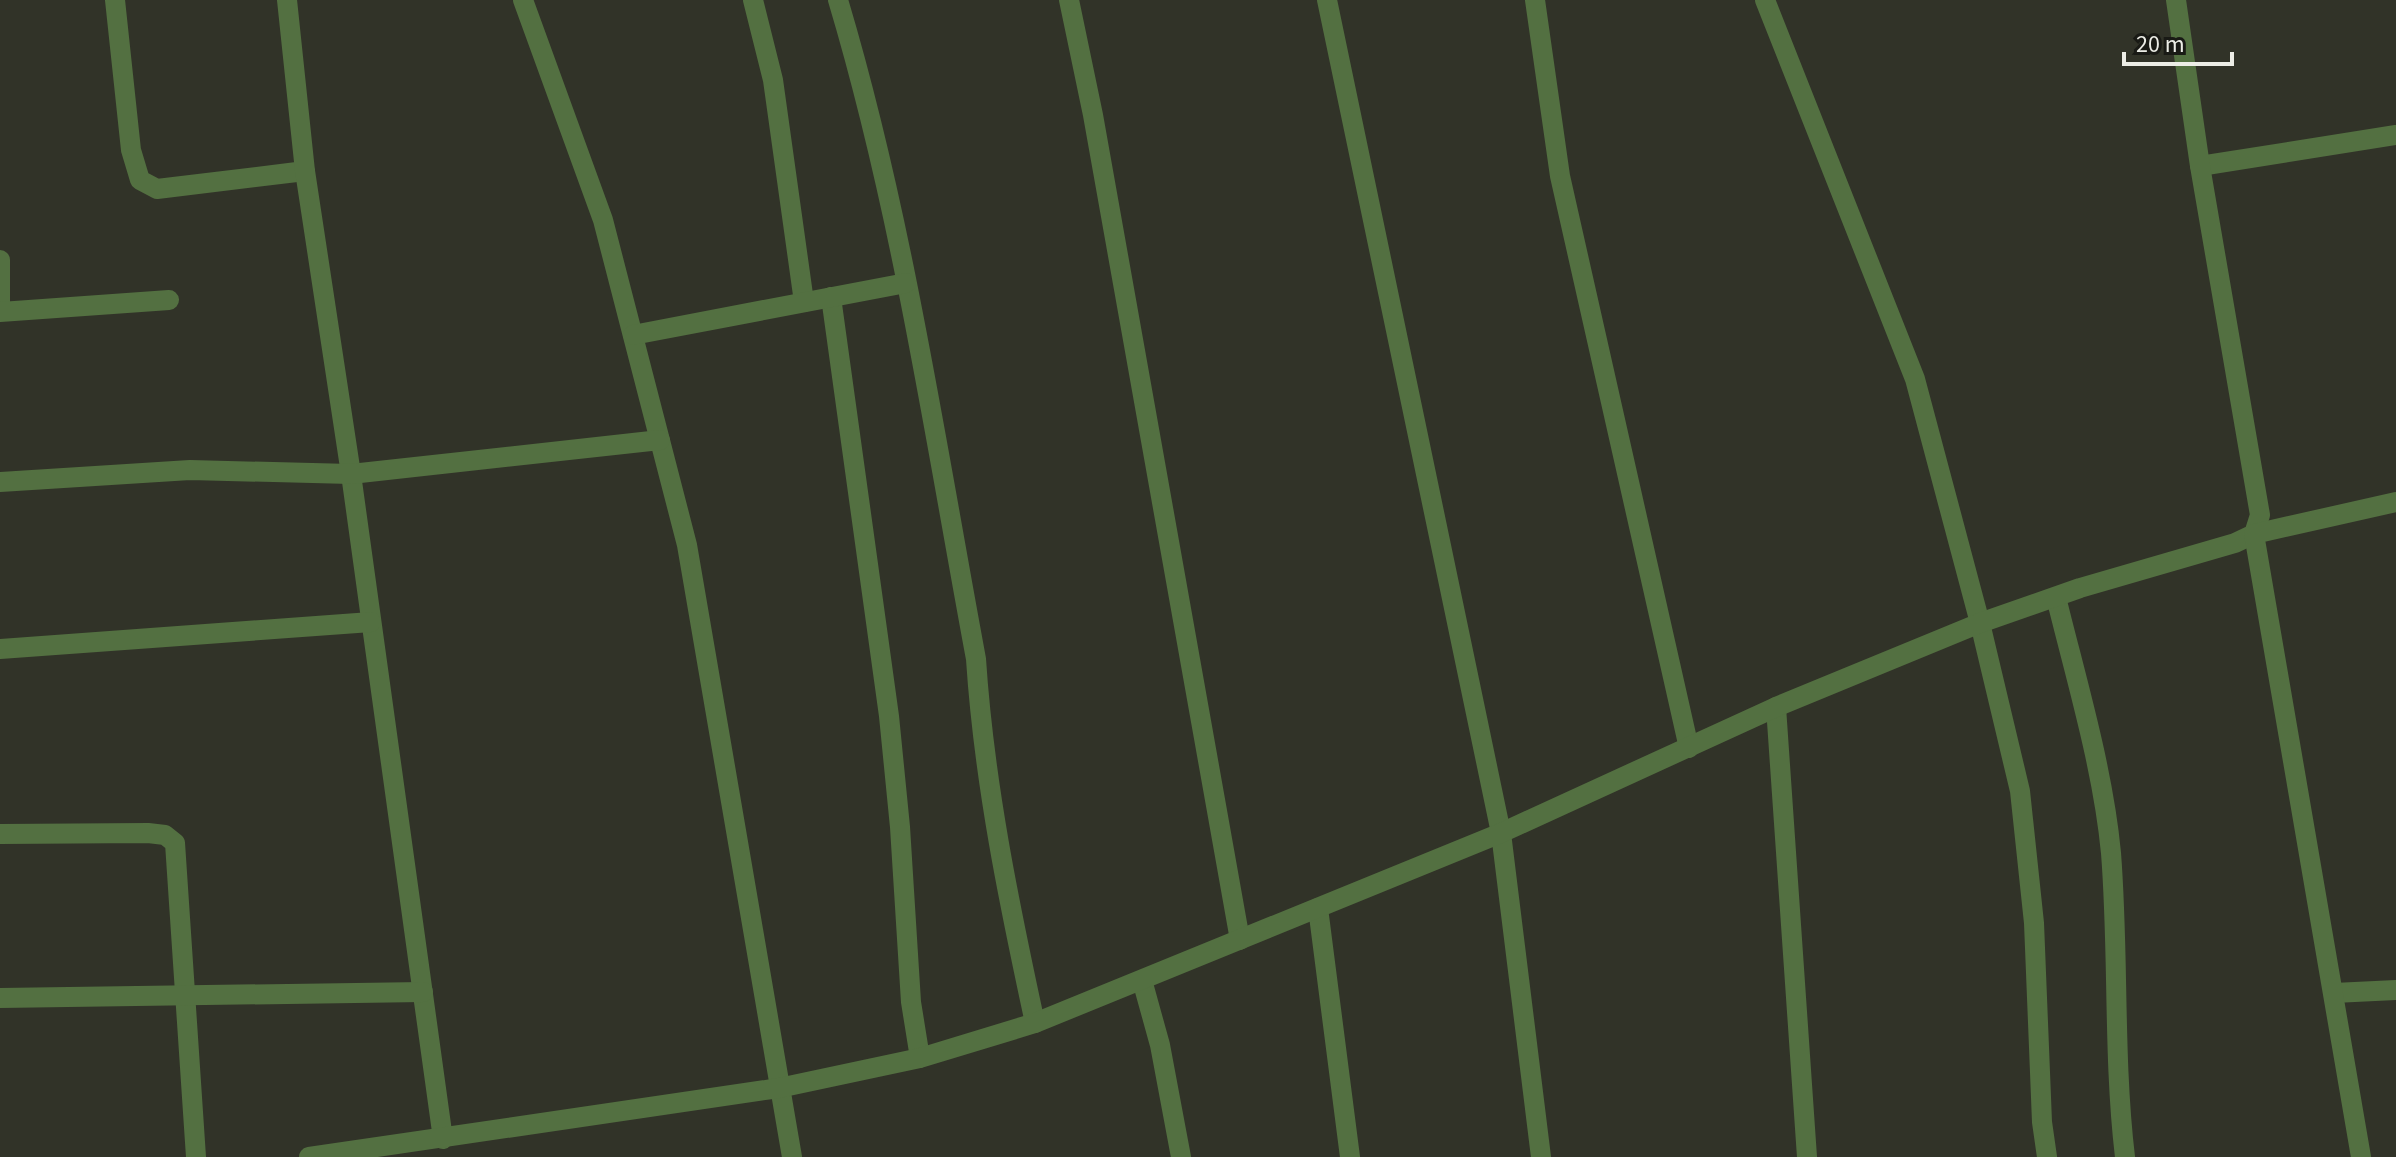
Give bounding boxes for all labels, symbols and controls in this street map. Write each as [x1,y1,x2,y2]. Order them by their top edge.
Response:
scale bar [2124,16,2232,66]
text: 20 m [2136,27,2185,62]

